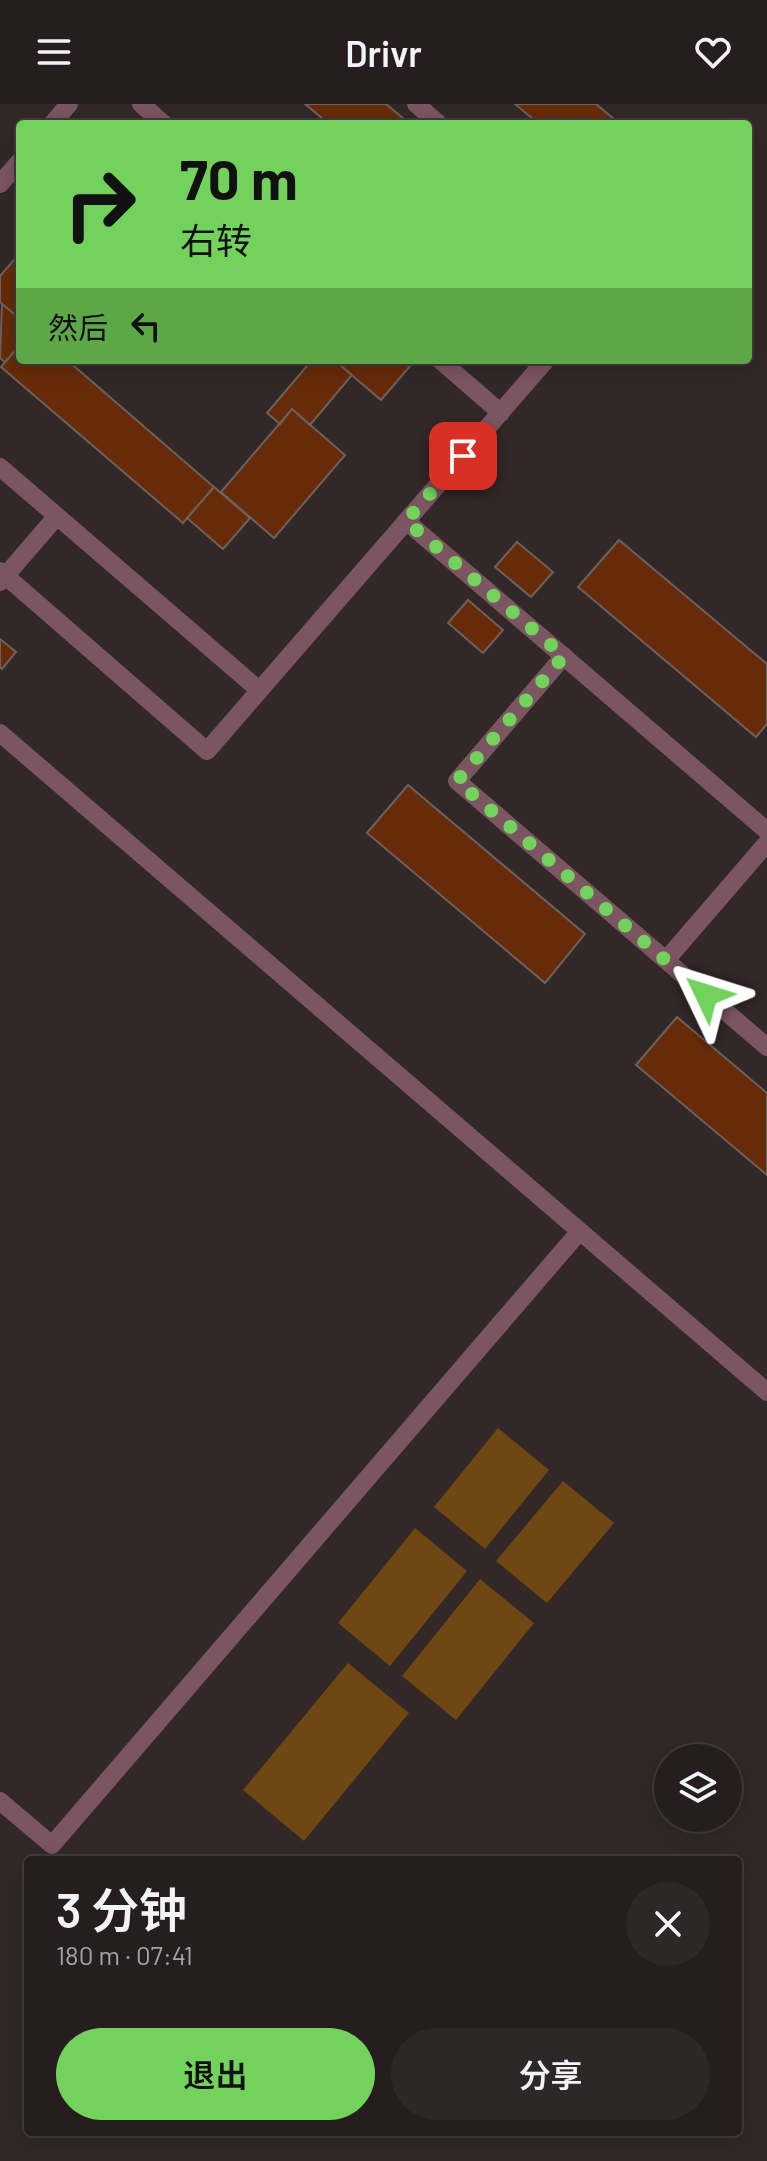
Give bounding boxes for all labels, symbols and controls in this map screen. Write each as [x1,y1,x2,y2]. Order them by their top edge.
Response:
icon: menu [32,30,76,74]
icon: heart [691,30,735,74]
text: Drivr [345,31,422,74]
text: 70 m [180,144,298,211]
icon: right [48,152,152,256]
text: 右转 [180,218,252,261]
icon: left [124,304,168,348]
text: 然后 [48,309,108,345]
pin [429,422,497,490]
icon: arrive [441,434,485,478]
position arrow [664,953,748,1037]
map controls [654,1744,742,1832]
button: layers [654,1744,742,1832]
text: 3 分钟 [56,1880,187,1938]
button: close [626,1882,710,1966]
text: 180 m · 07:41 [56,1939,193,1970]
button: 退出 [56,2028,375,2120]
button: 分享 [391,2028,710,2120]

